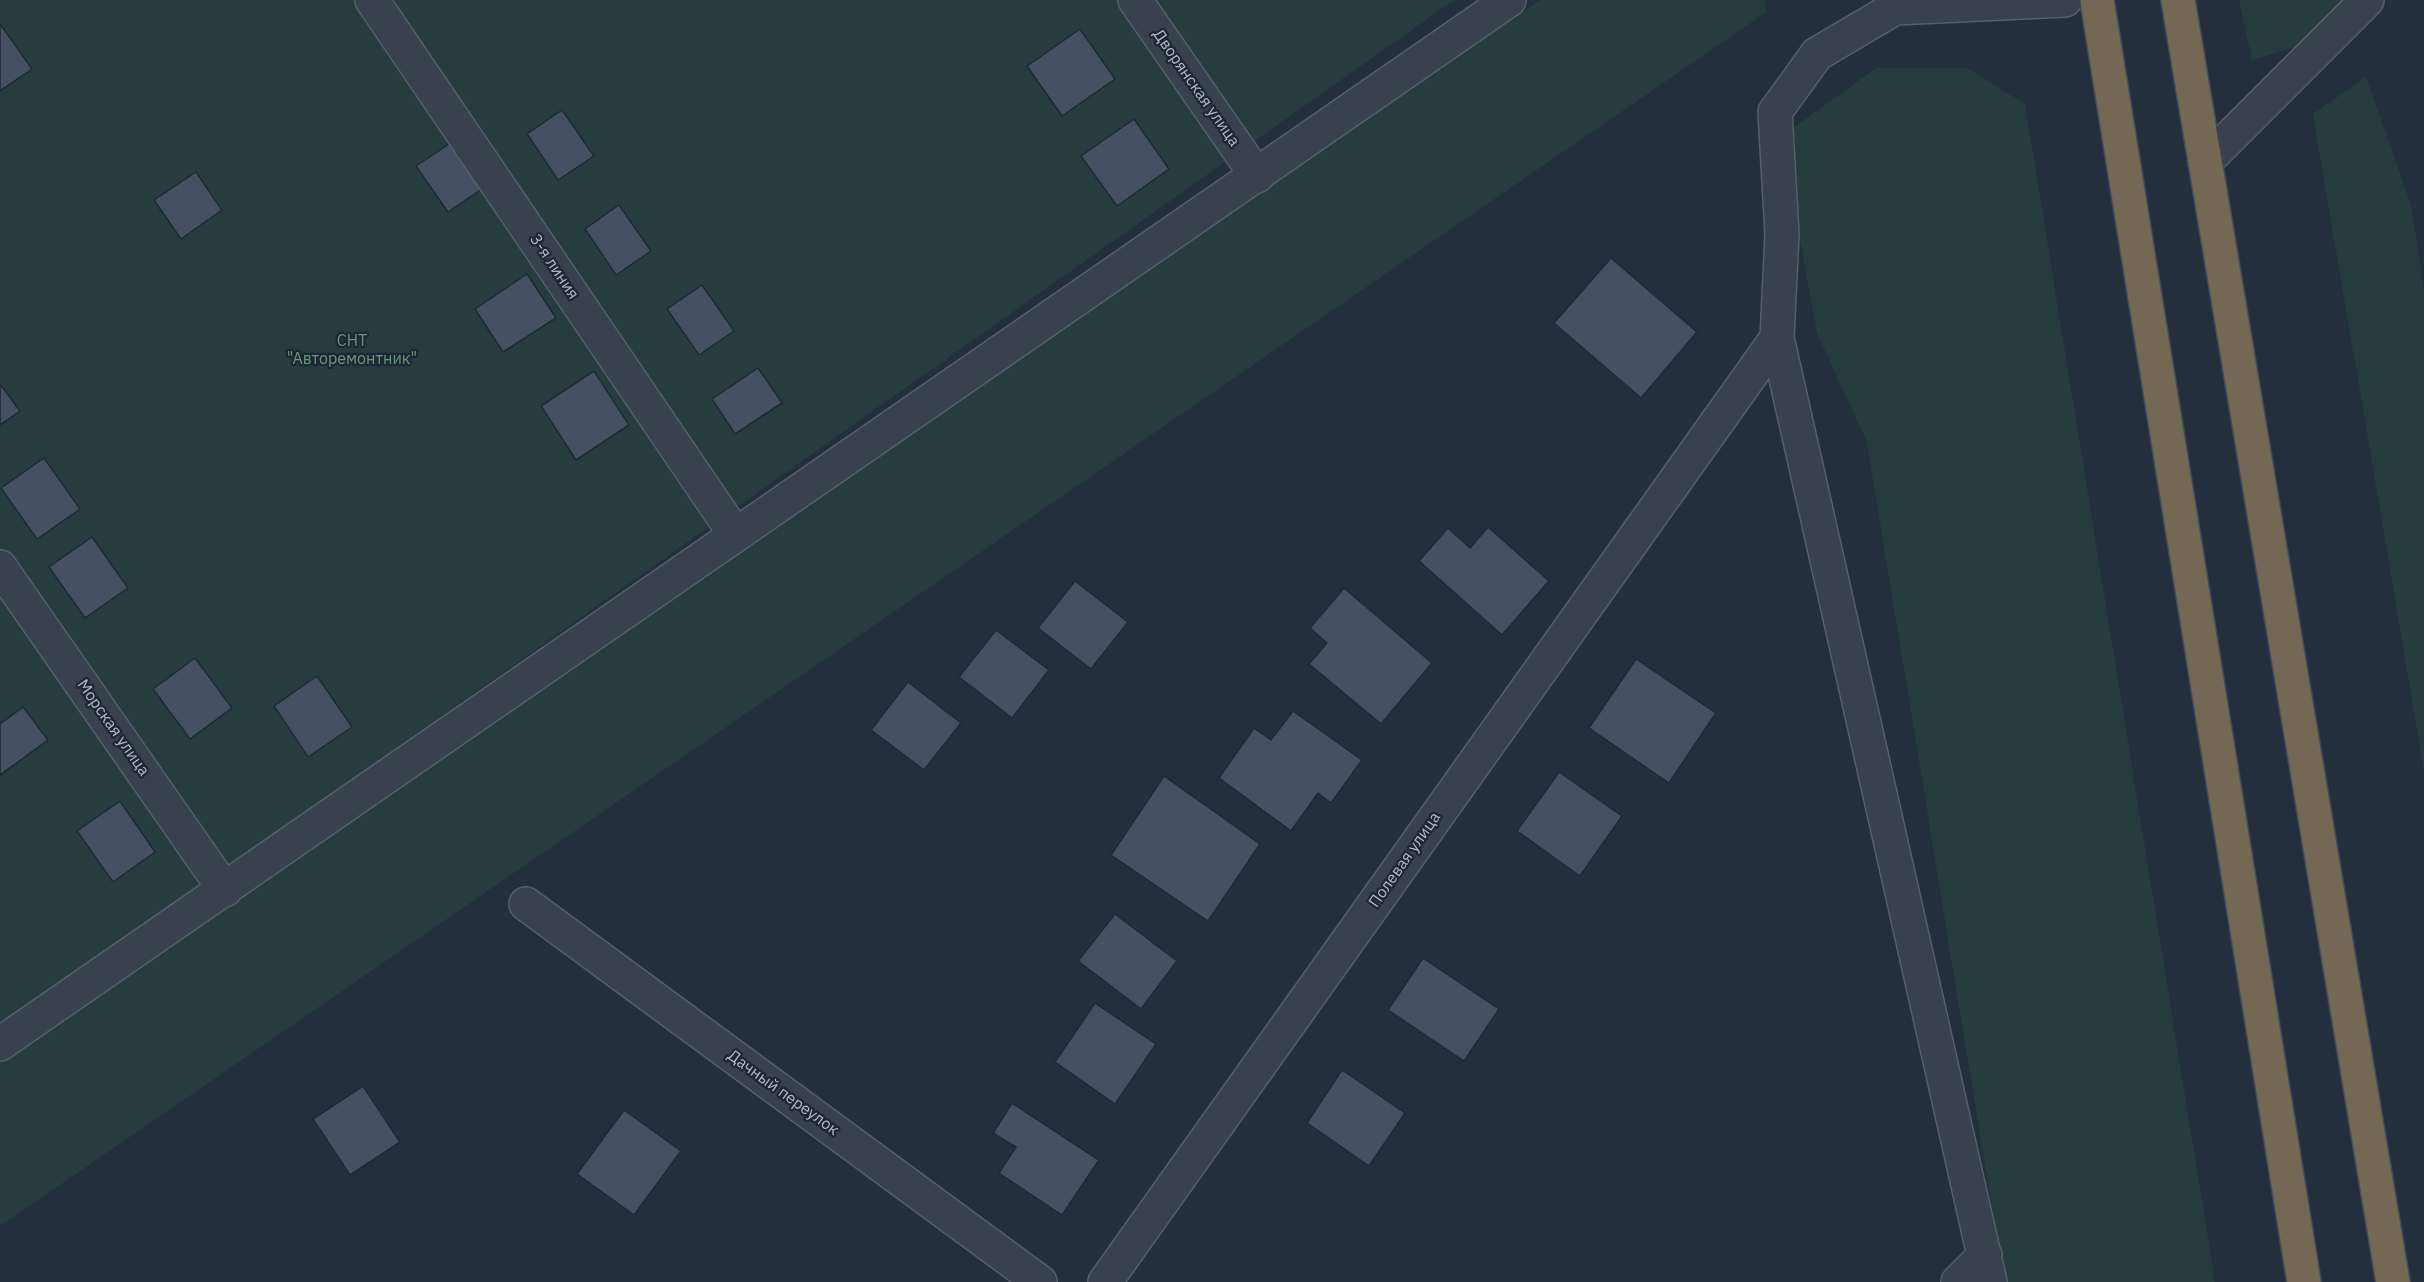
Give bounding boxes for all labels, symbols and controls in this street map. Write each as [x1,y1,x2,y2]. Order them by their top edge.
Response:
street label: Дворянская улица [1148,26,1244,150]
street label: 3-я линия [525,231,583,303]
park label: СНТ "Авторемонтник" [287,331,417,369]
street label: Морская улица [73,676,153,780]
street label: Полевая улица [1365,809,1445,911]
street label: Дачный переулок [723,1046,843,1140]

